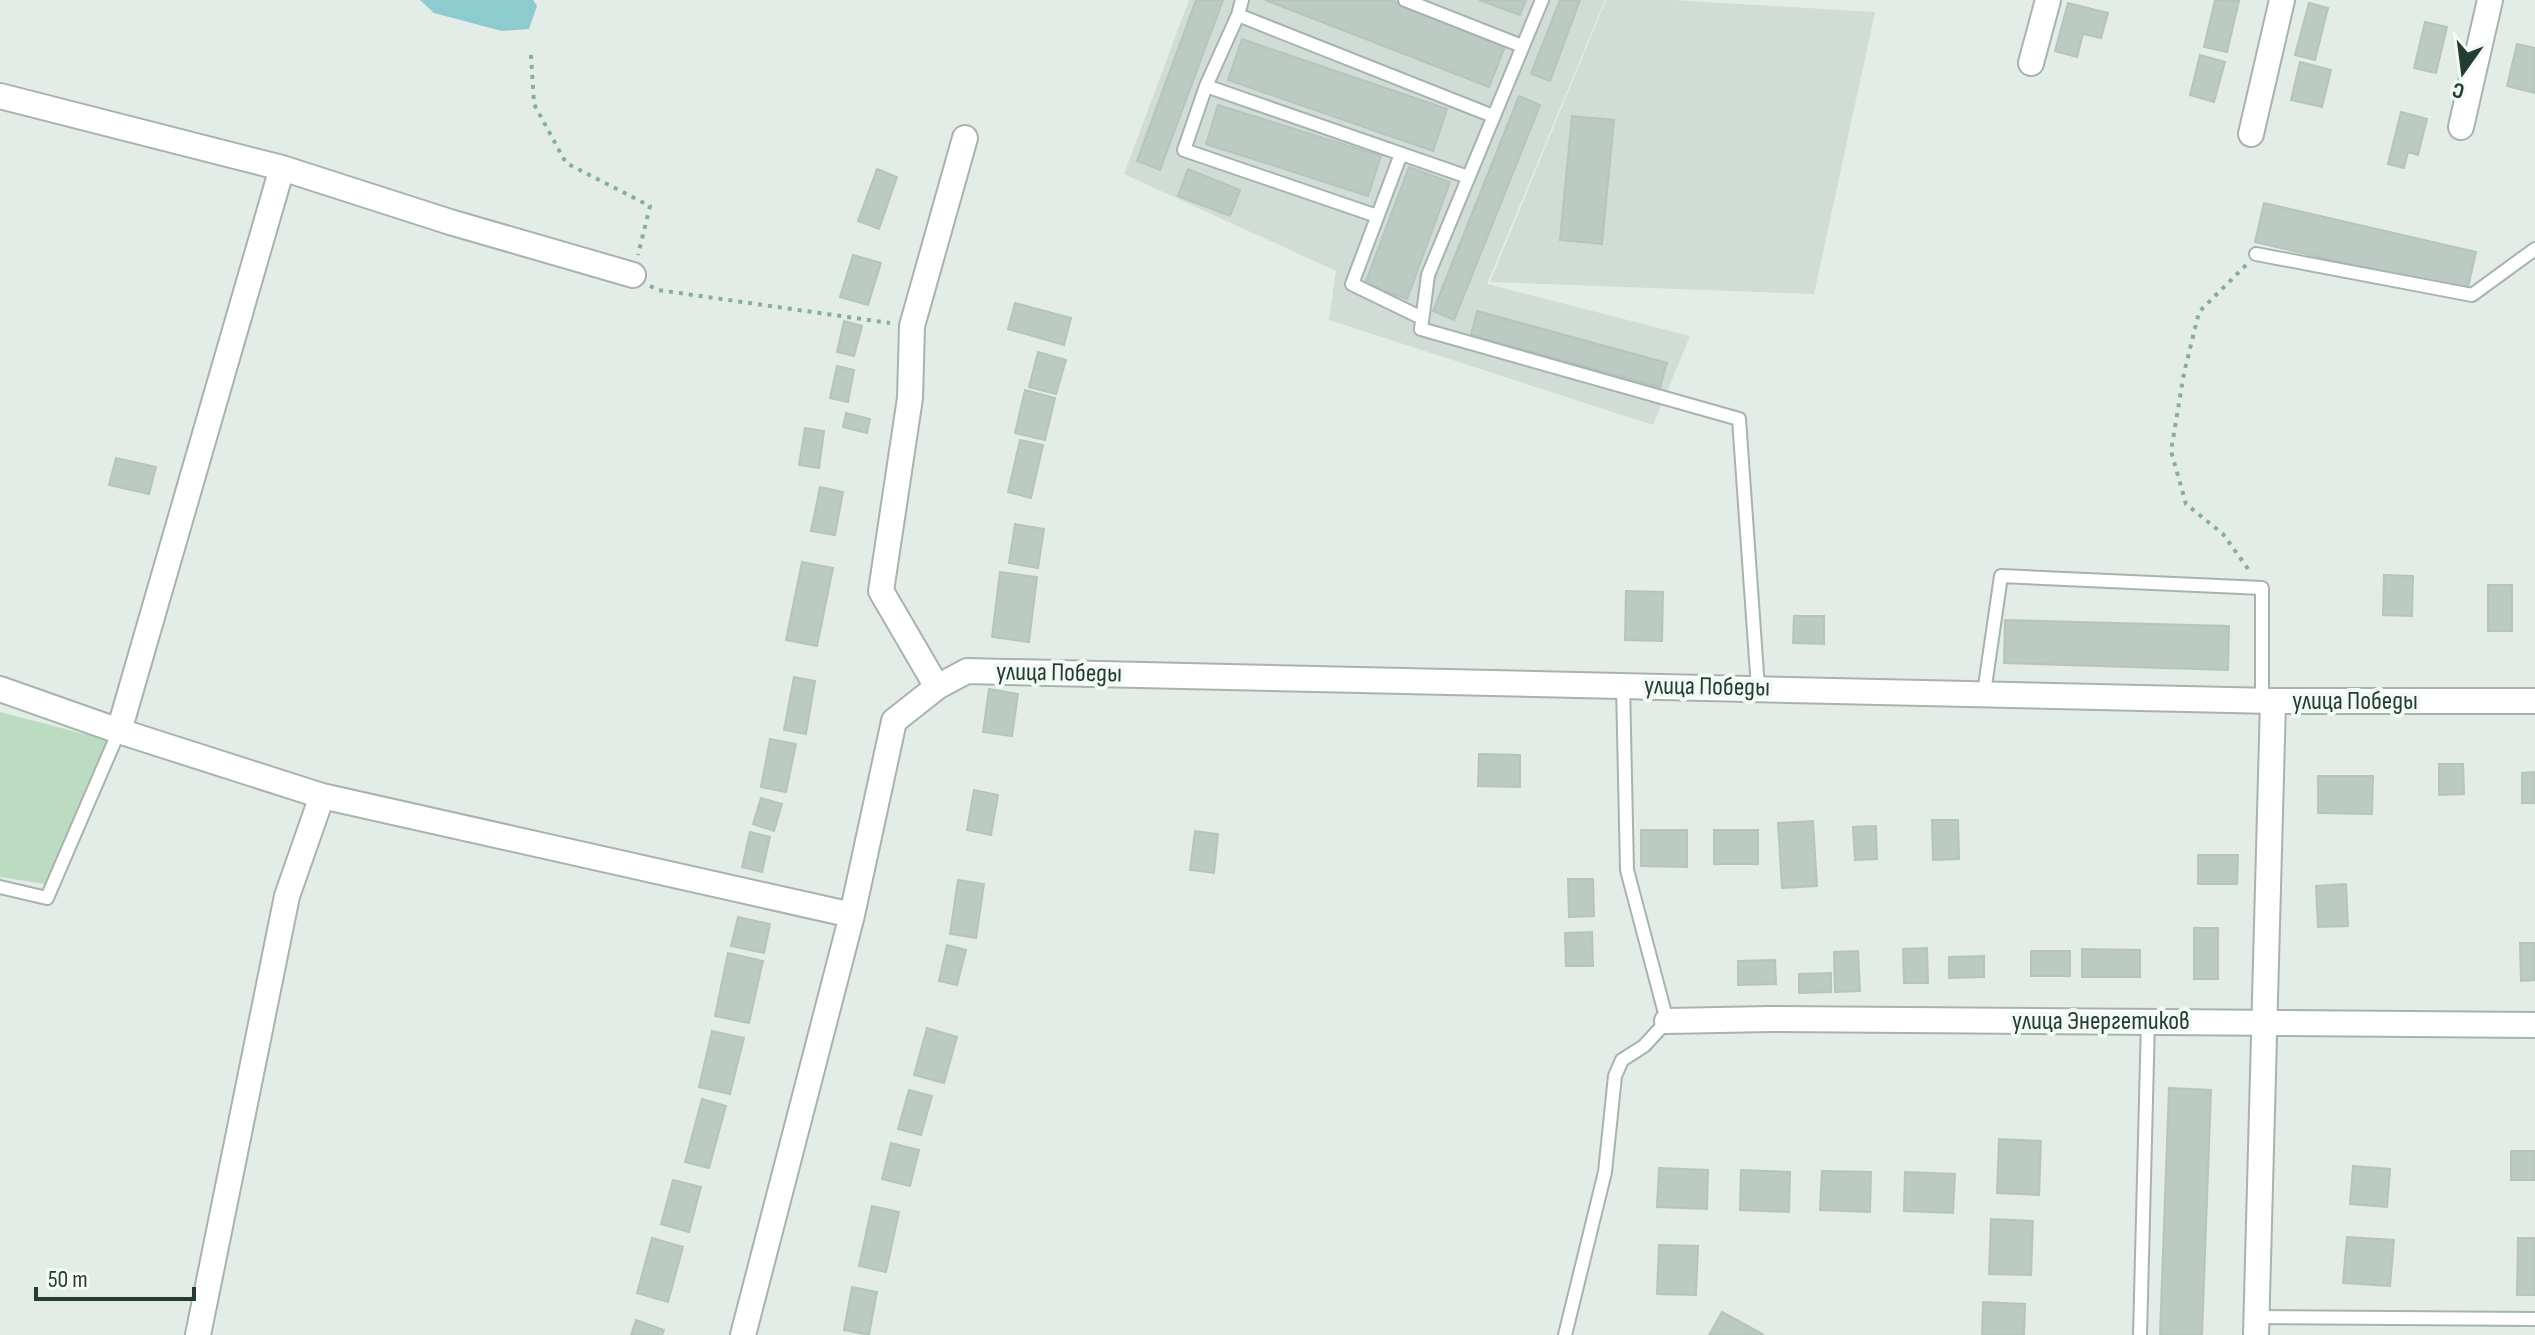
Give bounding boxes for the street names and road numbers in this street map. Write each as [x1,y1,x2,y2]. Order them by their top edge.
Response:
street label: улица Победы [996,656,1122,690]
street label: улица Победы [1644,670,1770,704]
street label: улица Победы [2292,686,2418,717]
street label: улица Энергетиков [2012,1006,2190,1037]

